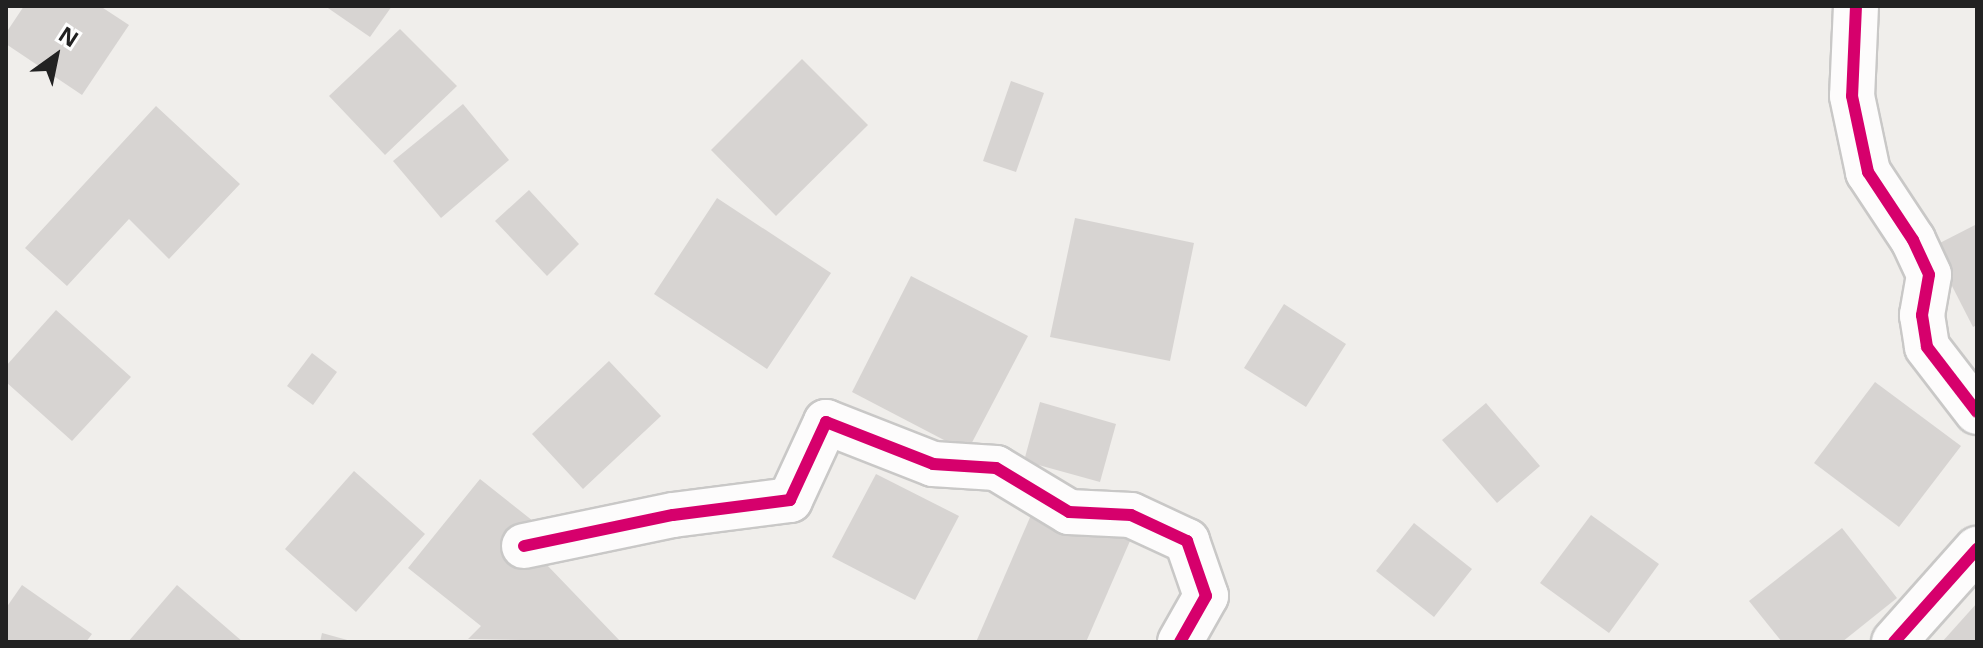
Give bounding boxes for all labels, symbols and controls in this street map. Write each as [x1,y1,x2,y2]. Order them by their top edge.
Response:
north arrow [16,16,96,96]
text: N [53,18,85,53]

